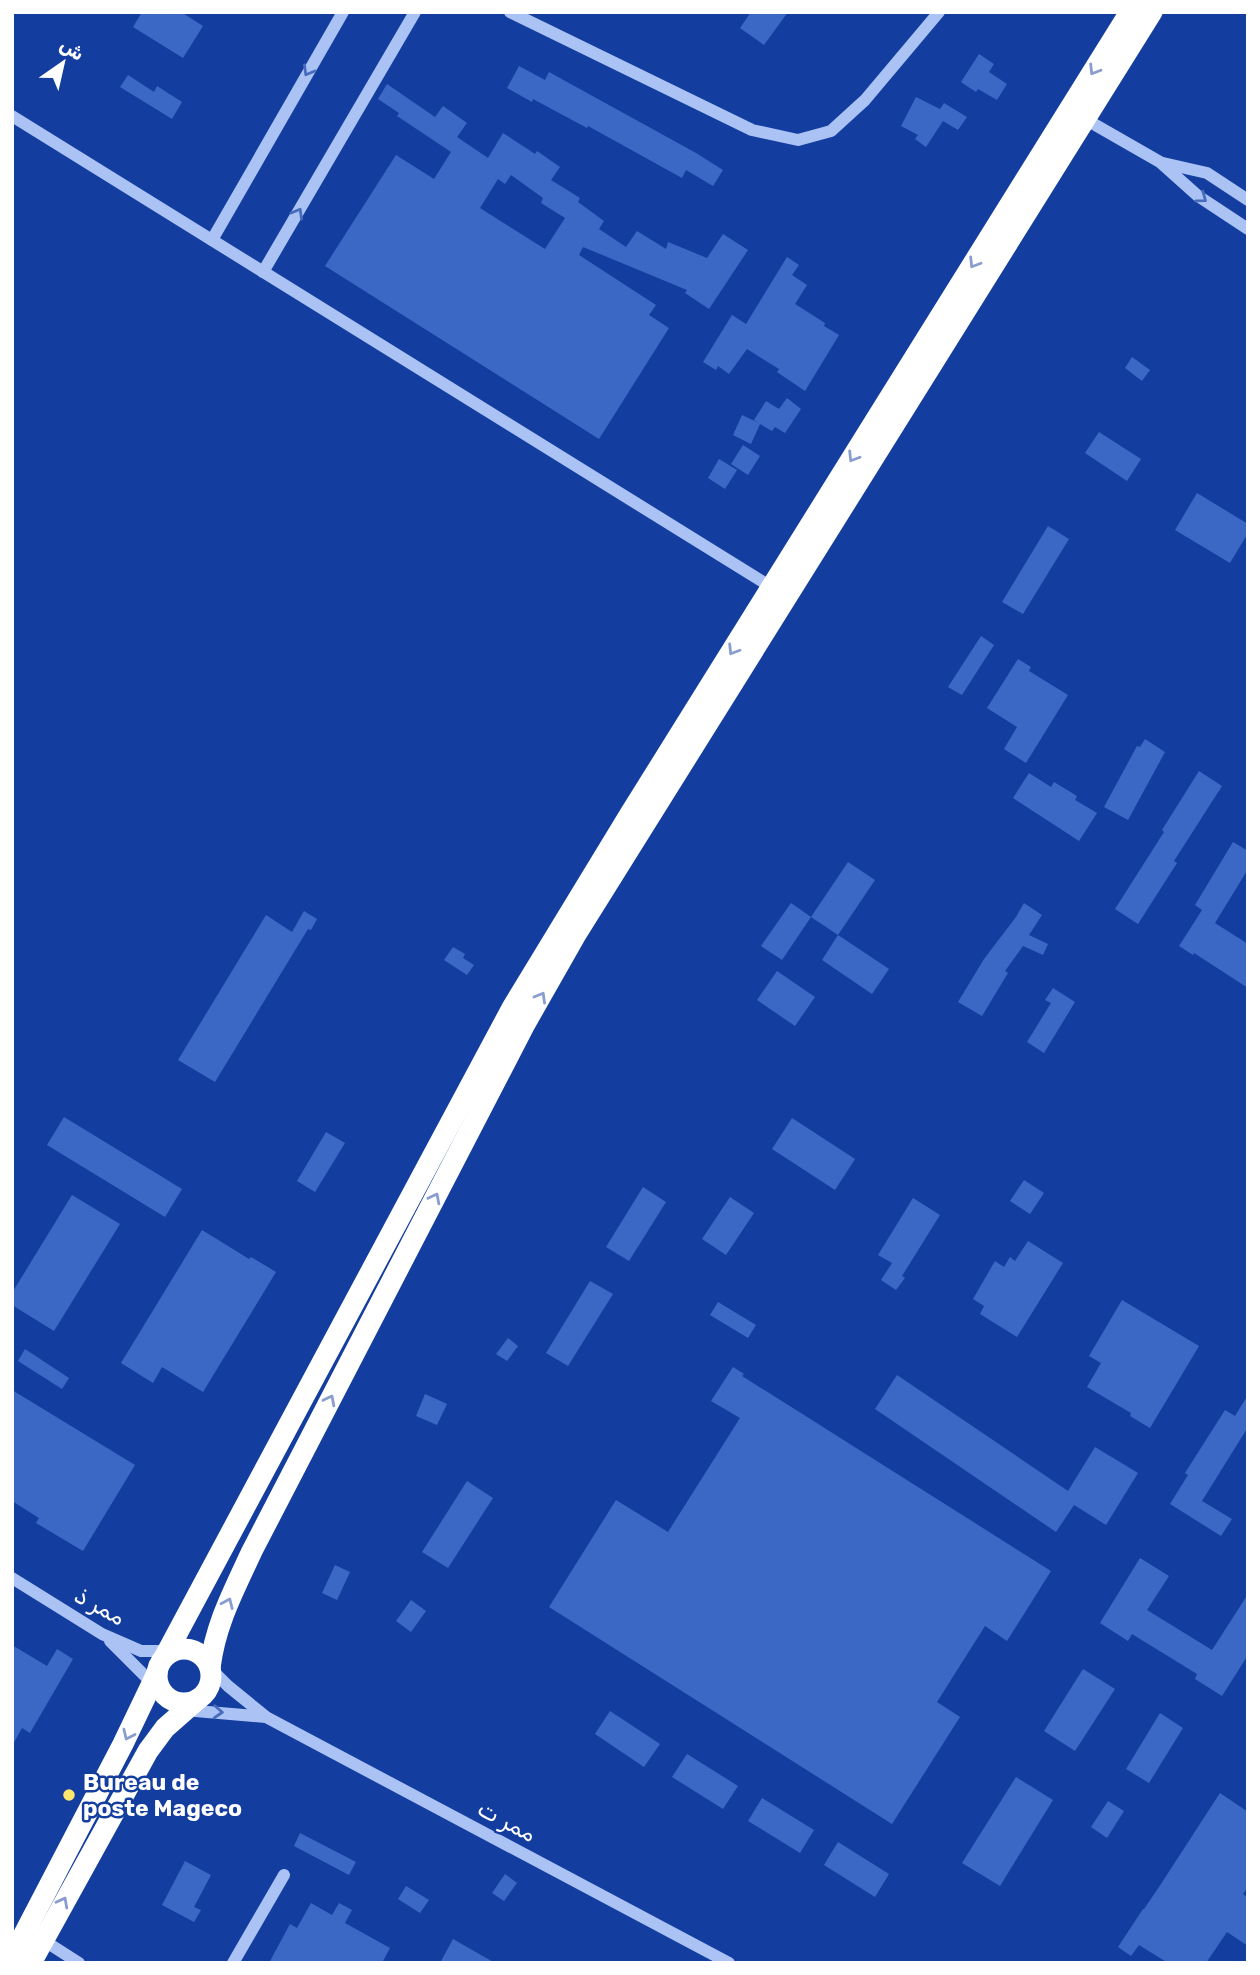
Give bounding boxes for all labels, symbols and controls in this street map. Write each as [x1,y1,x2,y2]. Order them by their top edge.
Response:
north arrow [28,28,98,98]
text: ش [56,33,89,66]
one-way arrow [1089,63,1102,76]
one-way arrow [304,64,317,77]
one-way arrow [1194,190,1207,202]
one-way arrow [290,207,303,220]
one-way arrow [969,256,982,269]
one-way arrow [849,449,862,462]
one-way arrow [729,642,742,655]
one-way arrow [533,991,546,1004]
one-way arrow [427,1193,440,1205]
one-way arrow [322,1395,335,1407]
street label: ممر ذ [70,1581,130,1631]
one-way arrow [220,1598,234,1610]
one-way arrow [212,1705,223,1720]
one-way arrow [122,1727,136,1740]
place label: Bureau de poste Mageco [83,1768,242,1822]
marker: Bureau de poste Mageco [61,1787,77,1803]
street label: ممر ت [473,1794,541,1848]
one-way arrow [55,1897,68,1910]

